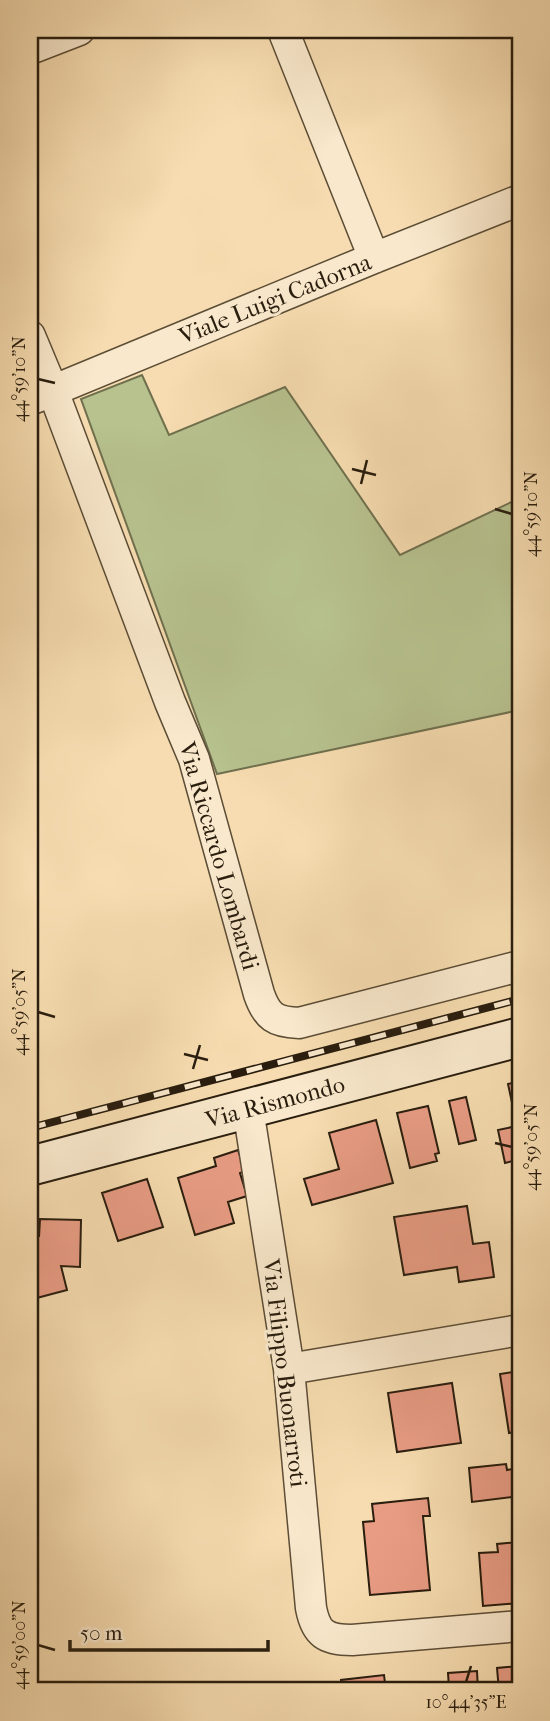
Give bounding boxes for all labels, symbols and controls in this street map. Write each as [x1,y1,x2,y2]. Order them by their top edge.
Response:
street label: Viale Luigi Cadorna [174,247,376,351]
text: 44°59'10"N [9,336,30,422]
text: 44°59'10"N [521,471,542,557]
street label: Via Riccardo Lombardi [173,738,265,973]
text: 44°59'05"N [9,968,30,1056]
street label: Via Rismondo [201,1070,348,1134]
text: 44°59'05"N [521,1103,542,1191]
street label: Via Filippo Buonarroti [257,1256,313,1489]
text: 44°59'00"N [9,1600,30,1690]
scale bar [70,1609,268,1653]
text: 50 m [80,1621,123,1645]
text: 10°44'35"E [425,1692,507,1713]

